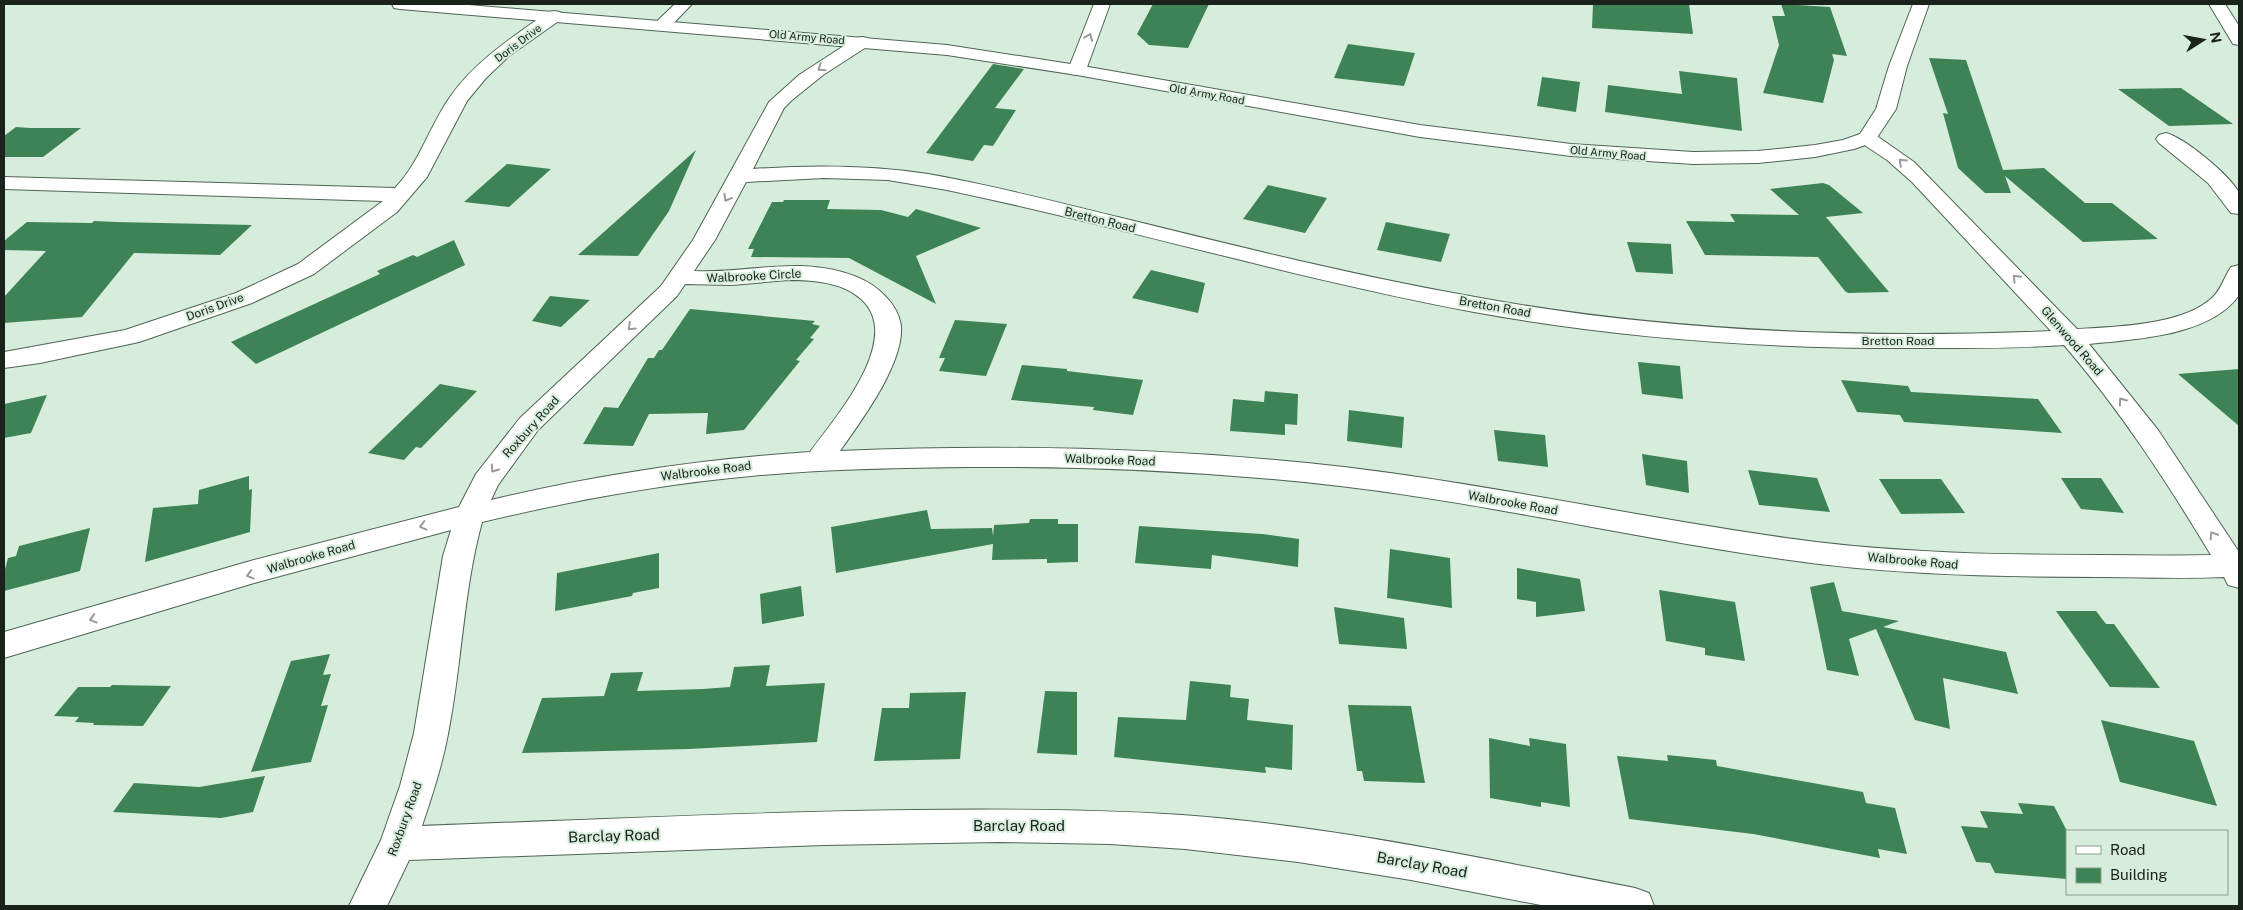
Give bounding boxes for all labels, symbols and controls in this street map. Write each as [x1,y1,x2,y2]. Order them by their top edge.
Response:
north arrow [2178,15,2228,65]
street label: Doris Drive [492,22,544,64]
street label: Old Army Road [768,28,846,46]
text: N [2207,31,2225,44]
one-way arrow [1083,33,1094,42]
one-way arrow [817,62,826,72]
street label: Old Army Road [1168,81,1246,107]
street label: Old Army Road [1569,144,1647,162]
one-way arrow [1898,159,1907,168]
one-way arrow [723,192,733,201]
street label: Bretton Road [1063,204,1137,236]
street label: Walbrooke Circle [706,267,802,285]
one-way arrow [2013,275,2022,284]
street label: Doris Drive [184,290,246,324]
street label: Bretton Road [1458,294,1532,320]
street label: Glenwood Road [2038,304,2106,378]
one-way arrow [628,321,637,330]
street label: Bretton Road [1862,334,1934,348]
street label: Roxbury Road [500,393,562,461]
one-way arrow [2119,397,2128,407]
street label: Walbrooke Road [1064,451,1156,469]
street label: Walbrooke Road [660,459,752,483]
one-way arrow [491,463,500,473]
street label: Walbrooke Road [1467,488,1559,518]
one-way arrow [418,520,427,531]
one-way arrow [2210,532,2220,541]
street label: Walbrooke Road [265,538,357,576]
street label: Walbrooke Road [1867,550,1959,572]
one-way arrow [246,569,254,579]
one-way arrow [90,614,98,624]
street label: Roxbury Road [385,780,425,858]
street label: Barclay Road [973,817,1065,834]
street label: Barclay Road [568,825,660,846]
legend [2066,830,2228,895]
text: Road [2110,841,2146,858]
street label: Barclay Road [1375,848,1469,881]
text: Building [2110,866,2168,883]

